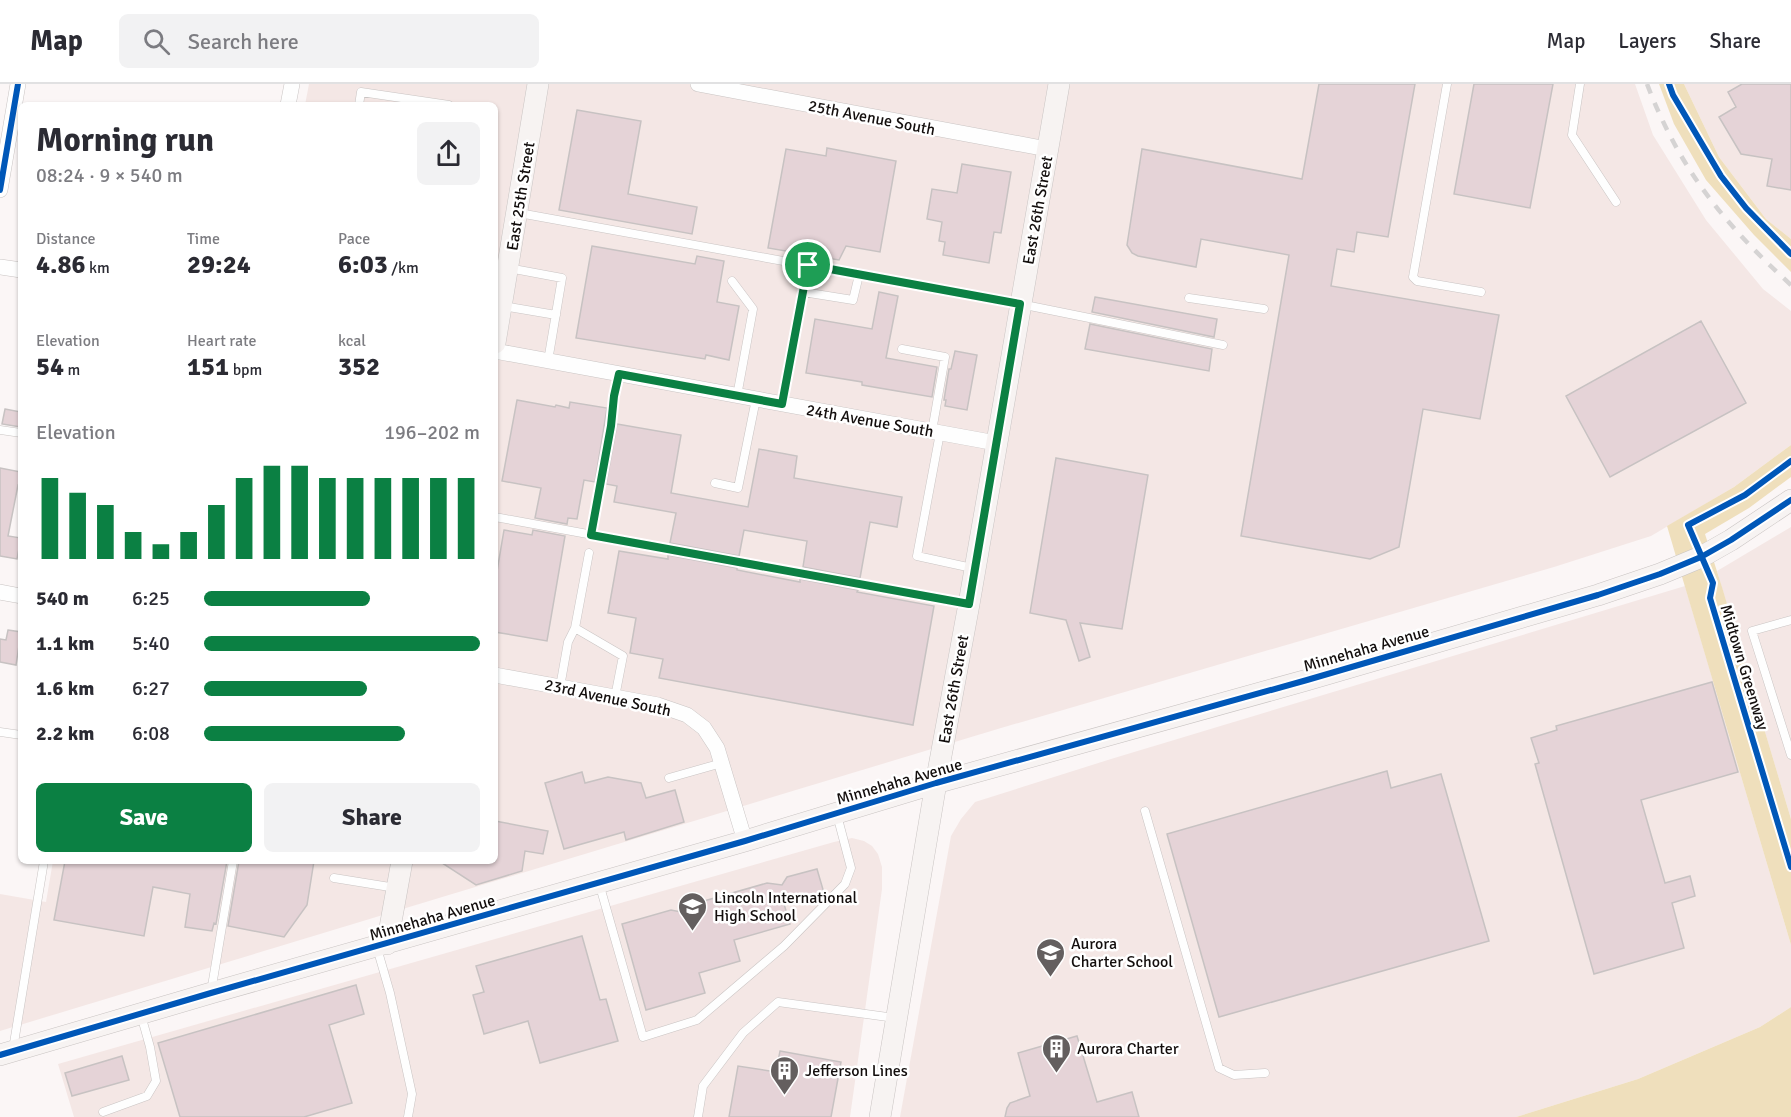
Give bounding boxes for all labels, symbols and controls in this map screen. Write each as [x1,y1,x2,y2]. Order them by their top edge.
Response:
search box [119,14,539,68]
text: Map [30,24,83,58]
icon: search [140,25,173,58]
text: Search here [188,28,299,55]
text: Map [1547,28,1585,54]
text: Layers [1618,28,1676,54]
text: Share [1709,28,1761,54]
street label: 25th Avenue South [807,96,937,140]
text: Morning run [36,120,214,161]
button: share [417,122,480,185]
street label: East 25th Street [503,140,540,252]
street label: East 26th Street [1019,154,1057,266]
text: 08:24 · 9 × 540 m [36,163,183,188]
text: Distance [36,229,96,249]
text: Time [187,229,220,249]
text: Pace [338,229,370,249]
pin [782,239,833,290]
icon: arrive [791,248,824,281]
text: 4.86 [36,249,86,281]
text: 29:24 [187,249,251,281]
text: 6:03 [338,249,388,281]
text: km [86,258,110,278]
text: /km [388,258,419,278]
text: Elevation [36,331,100,351]
text: Heart rate [187,331,256,351]
text: kcal [338,331,366,351]
text: 54 [36,351,64,383]
text: 151 [187,351,229,383]
text: 352 [338,351,380,383]
text: m [64,360,80,380]
text: bpm [229,360,262,380]
street label: 24th Avenue South [805,400,935,442]
text: Elevation [36,420,116,445]
text: 196–202 m [384,420,480,445]
text: 540 m [36,586,89,611]
text: 6:25 [132,586,170,611]
street label: Midtown Greenway [1715,602,1773,733]
street label: Minnehaha Avenue [1301,621,1431,676]
text: 1.1 km [36,631,94,656]
text: 5:40 [132,631,170,656]
street label: East 26th Street [935,633,973,745]
street label: 23rd Avenue South [543,675,673,721]
text: 1.6 km [36,676,94,701]
text: 6:27 [132,676,170,701]
text: 2.2 km [36,721,94,746]
text: 6:08 [132,721,170,746]
street label: Minnehaha Avenue [834,754,964,809]
button: Save [36,783,252,852]
button: Share [264,783,480,852]
place label: Lincoln International High School [714,888,857,926]
street label: Minnehaha Avenue [367,890,497,945]
school or university icon: Lincoln International High School [677,890,709,932]
place label: Aurora Charter School [1071,934,1173,972]
school or university icon: Aurora Charter School [1034,936,1066,978]
building icon: Aurora Charter [1040,1032,1072,1074]
place label: Aurora Charter [1077,1039,1179,1059]
building icon: Jefferson Lines [768,1054,800,1096]
place label: Jefferson Lines [805,1061,908,1081]

